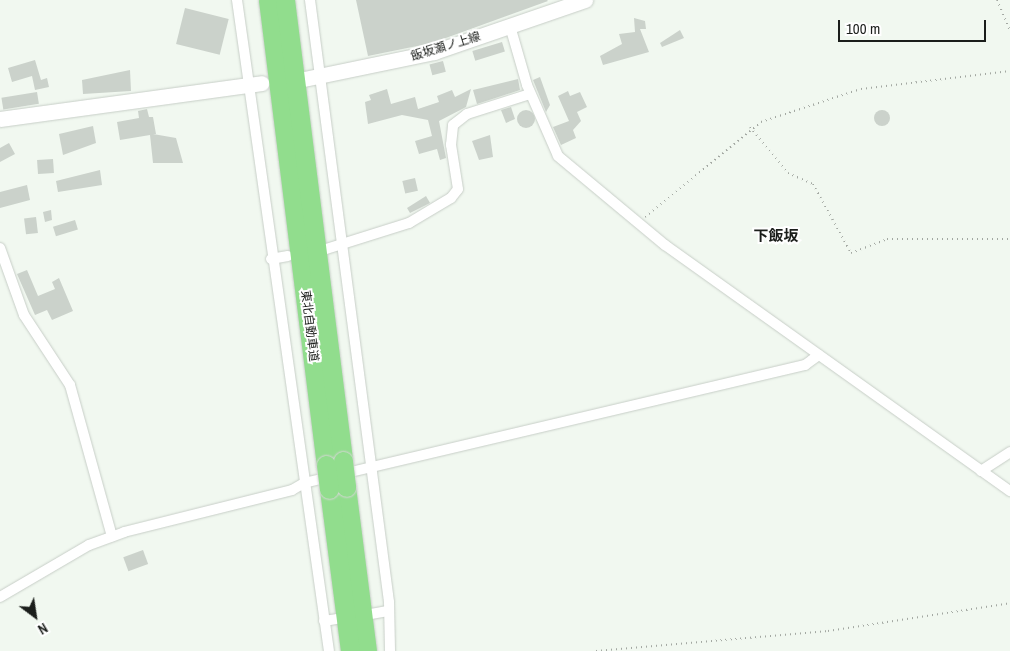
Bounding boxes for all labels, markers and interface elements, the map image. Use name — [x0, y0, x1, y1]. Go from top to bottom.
scale bar — [840, 10, 988, 42]
text: 100 m — [846, 18, 880, 39]
street label: 飯坂瀬ノ上線 — [409, 30, 483, 64]
district label: 下飯坂 — [754, 227, 798, 245]
street label: 東北自動車道 — [297, 289, 321, 363]
north arrow — [10, 591, 60, 641]
text: N — [35, 619, 51, 639]

